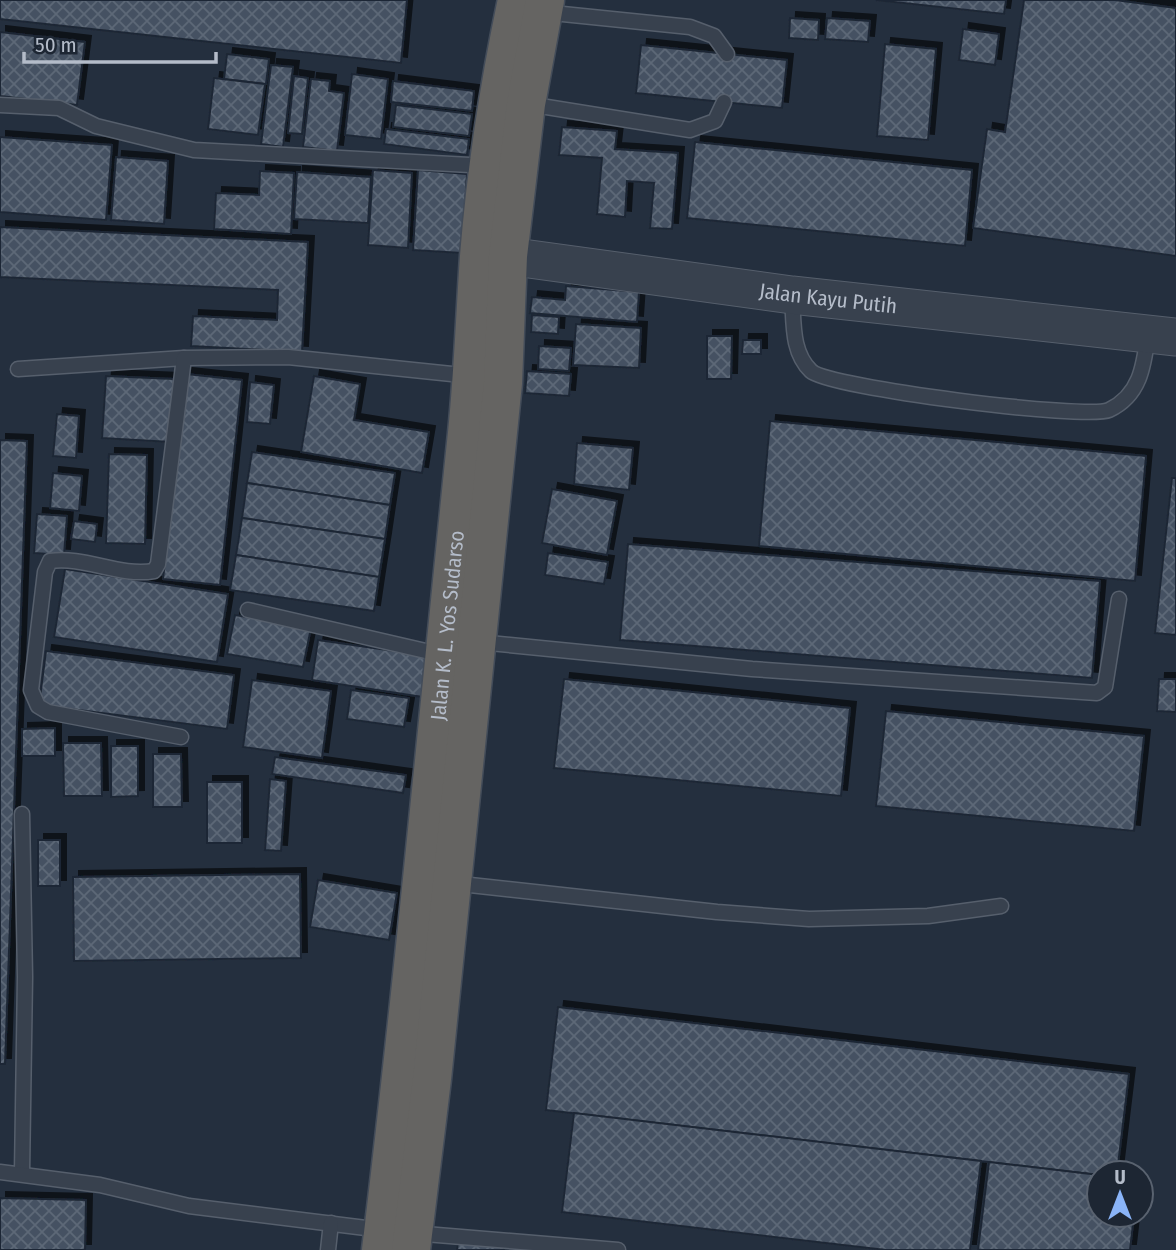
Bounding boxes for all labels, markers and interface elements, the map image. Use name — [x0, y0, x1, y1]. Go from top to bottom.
scale bar — [24, 21, 217, 65]
text: 50 m — [35, 32, 77, 58]
street label: Jalan Kayu Putih — [758, 278, 898, 319]
street label: Jalan K. L. Yos Sudarso — [425, 529, 470, 722]
north arrow — [1085, 1159, 1155, 1229]
text: U — [1114, 1166, 1126, 1189]

